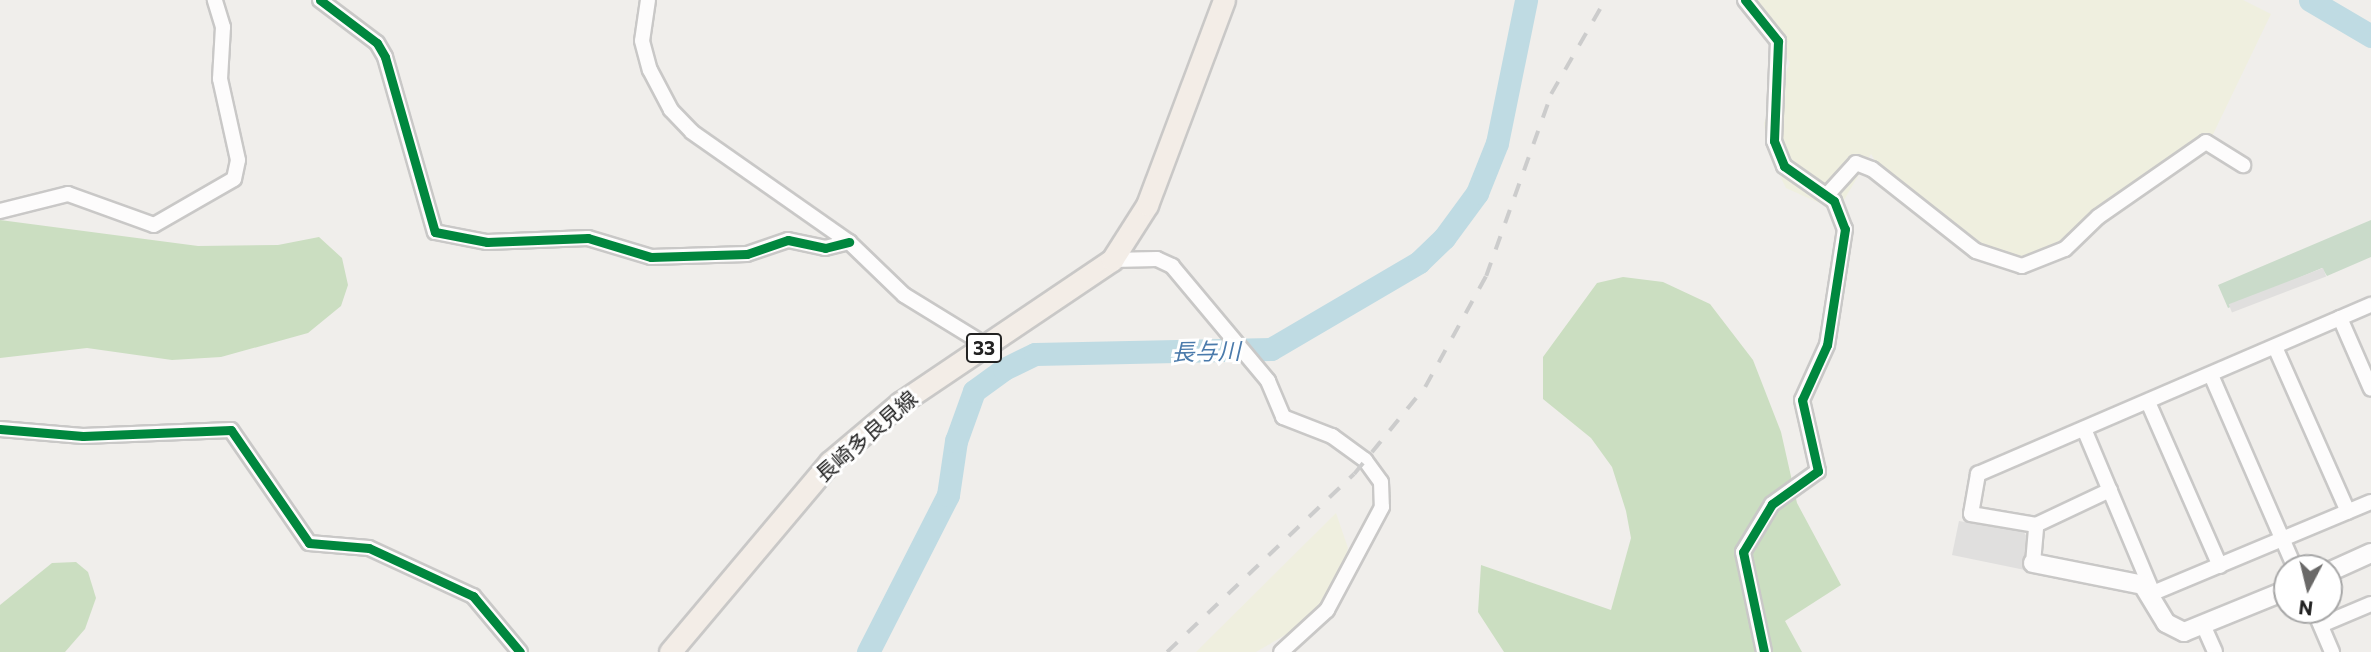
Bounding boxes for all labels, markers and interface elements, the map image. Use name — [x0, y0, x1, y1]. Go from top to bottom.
road number: 33 — [965, 332, 1003, 364]
water label: 長与川 — [1171, 337, 1241, 365]
street label: 長崎多良見線 — [810, 385, 922, 487]
north arrow — [2273, 554, 2343, 624]
text: N — [2297, 596, 2314, 621]

